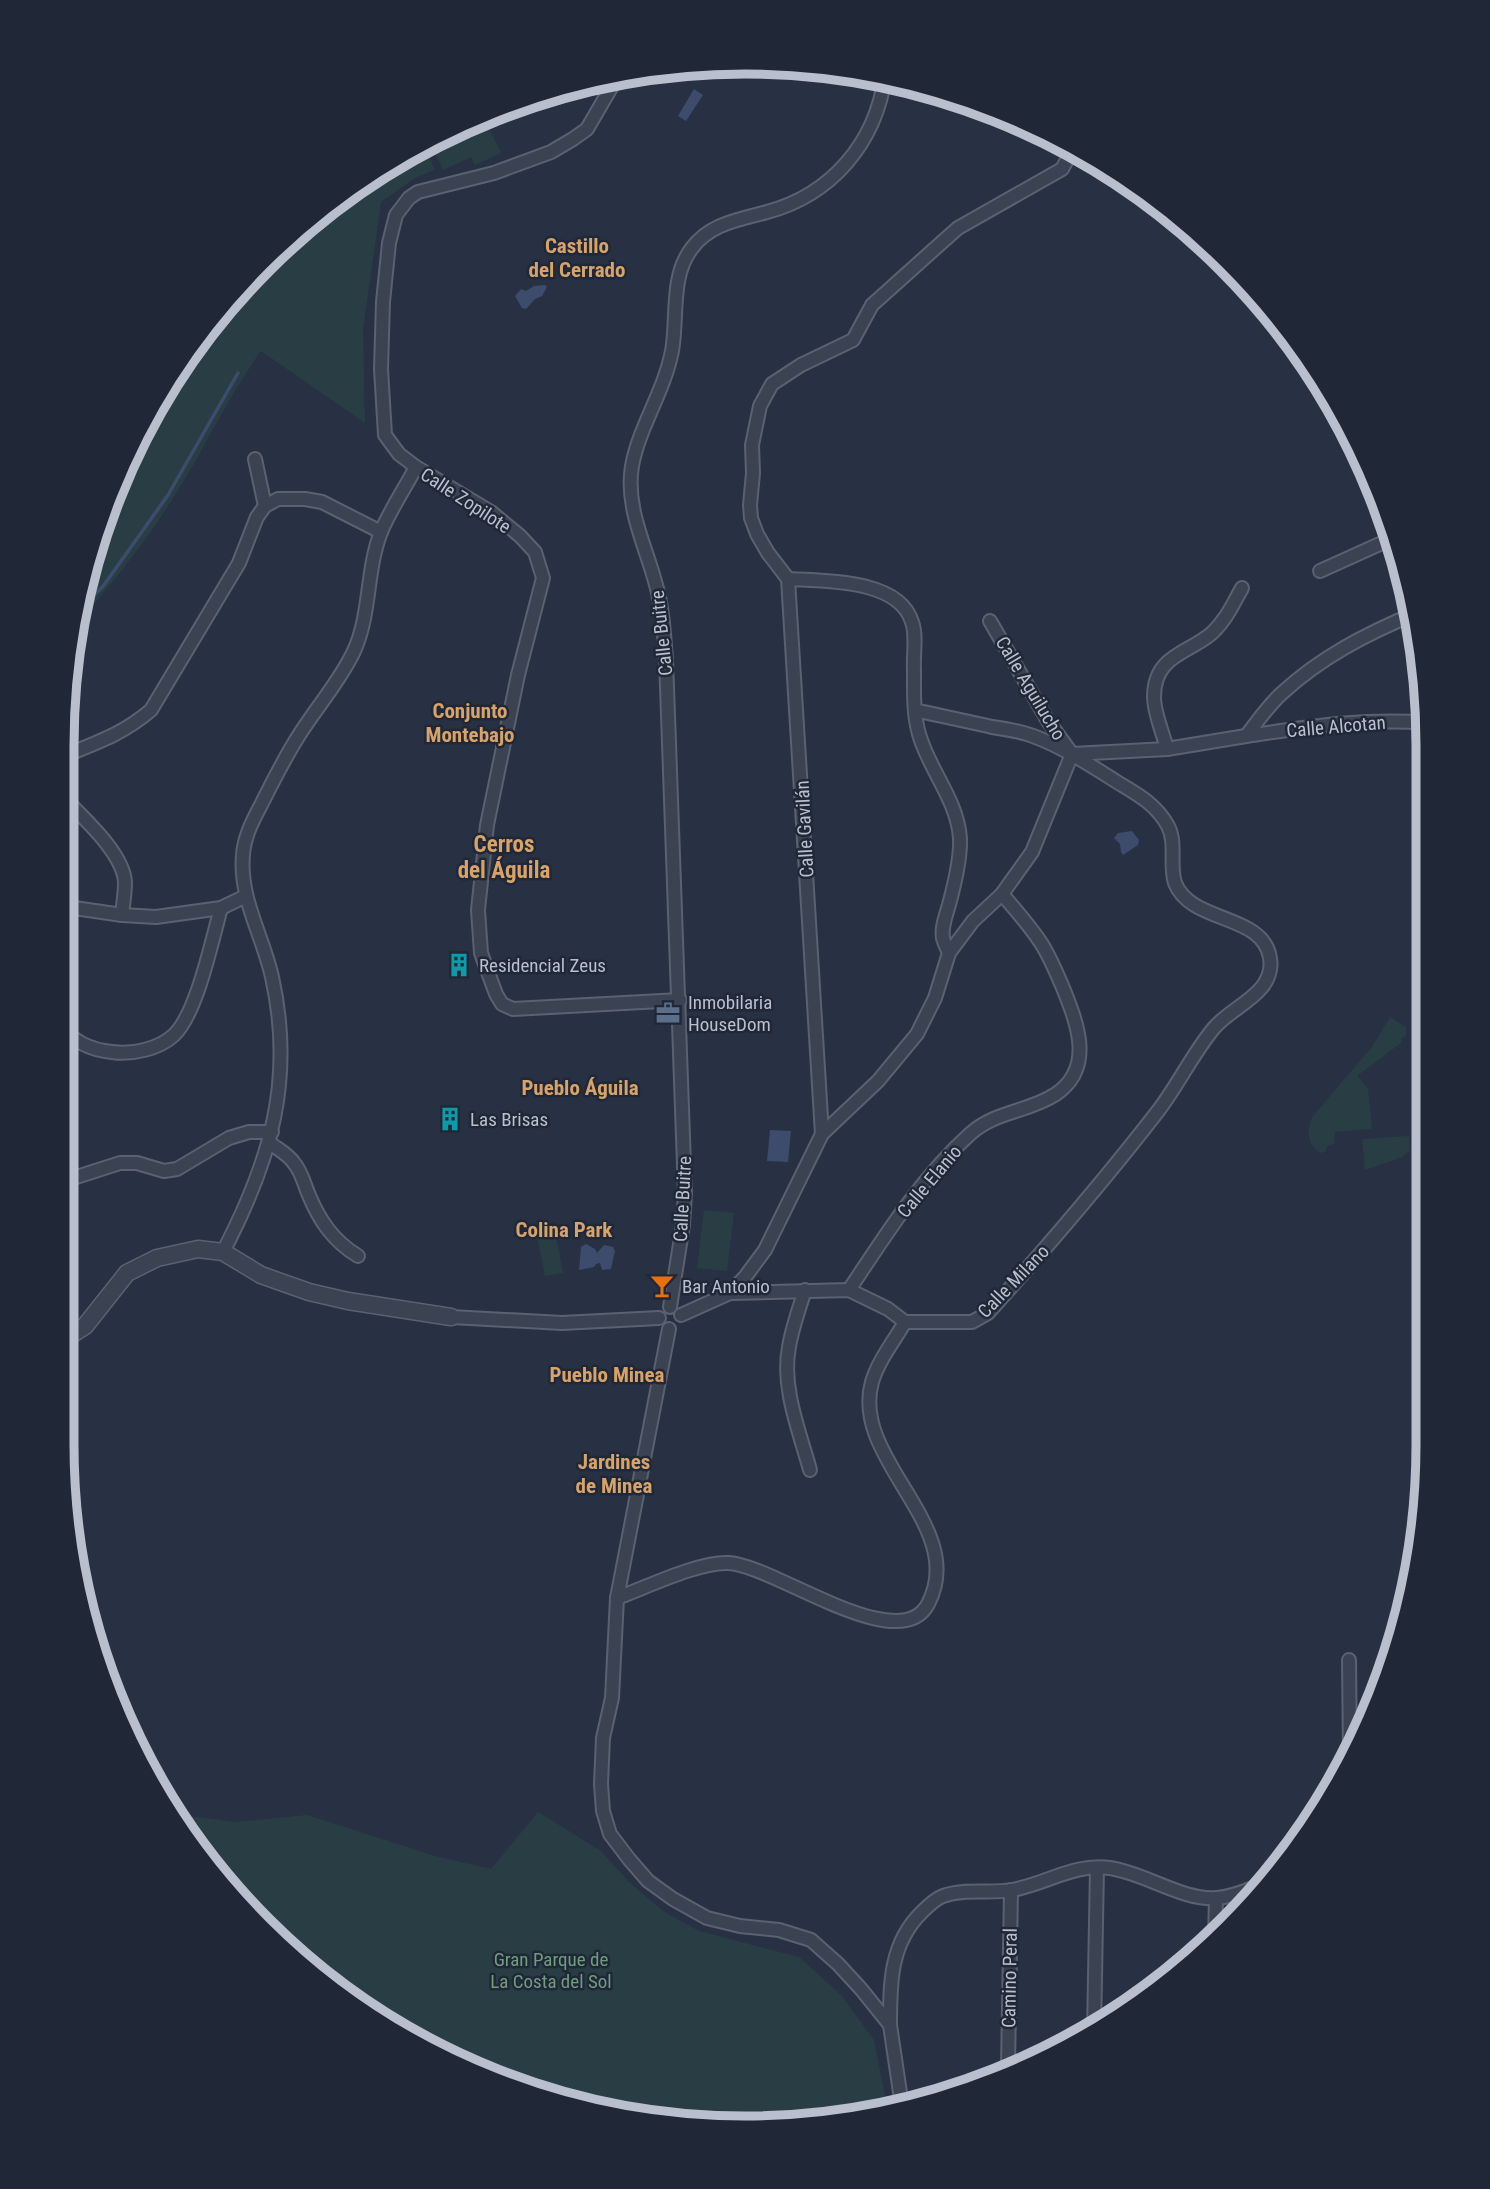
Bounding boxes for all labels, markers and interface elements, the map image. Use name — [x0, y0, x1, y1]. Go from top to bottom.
district label: Castillo del Cerrado — [529, 234, 625, 282]
street label: Calle Zopilote — [416, 463, 515, 538]
street label: Calle Buitre — [646, 589, 677, 677]
street label: Calle Aguilucho — [991, 632, 1070, 744]
district label: Conjunto Montebajo — [425, 699, 515, 747]
street label: Calle Alcotan — [1286, 711, 1387, 742]
street label: Calle Gavilán — [790, 780, 819, 878]
district label: Cerros del Águila — [458, 831, 550, 884]
building icon: Residencial Zeus — [445, 951, 473, 979]
place label: Residencial Zeus — [479, 954, 606, 977]
place label: Inmobilaria HouseDom — [688, 991, 772, 1036]
office icon: Inmobilaria HouseDom — [654, 999, 682, 1027]
district label: Pueblo Águila — [521, 1076, 639, 1100]
building icon: Las Brisas — [436, 1105, 464, 1133]
place label: Las Brisas — [470, 1108, 548, 1131]
street label: Calle Elanio — [892, 1140, 966, 1222]
street label: Calle Buitre — [669, 1155, 696, 1243]
district label: Colina Park — [516, 1218, 613, 1242]
street label: Calle Milano — [973, 1240, 1054, 1323]
bar icon: Bar Antonio — [648, 1272, 676, 1300]
place label: Bar Antonio — [682, 1275, 770, 1298]
district label: Pueblo Minea — [550, 1363, 664, 1387]
district label: Jardines de Minea — [576, 1450, 652, 1498]
street label: Camino Peral — [997, 1928, 1022, 2028]
park label: Gran Parque de La Costa del Sol — [490, 1948, 612, 1993]

